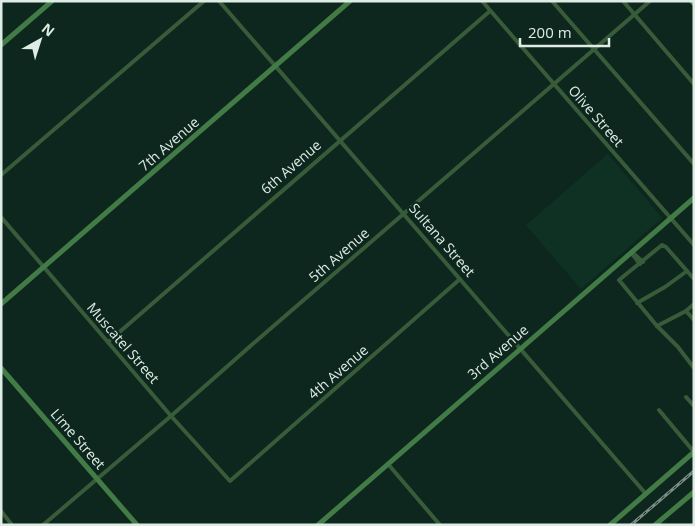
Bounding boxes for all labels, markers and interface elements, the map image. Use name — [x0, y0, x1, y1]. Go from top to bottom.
north arrow — [15, 15, 65, 65]
scale bar — [520, 15, 609, 47]
text: N — [38, 19, 59, 40]
text: 200 m — [528, 22, 572, 42]
street label: Olive Street — [564, 81, 628, 150]
street label: 7th Avenue — [135, 112, 203, 175]
street label: 6th Avenue — [257, 135, 325, 198]
street label: Sultana Street — [405, 199, 480, 281]
street label: 5th Avenue — [305, 223, 373, 286]
street label: Muscatel Street — [83, 298, 164, 387]
street label: 3rd Avenue — [463, 320, 532, 383]
street label: 4th Avenue — [304, 340, 372, 403]
street label: Lime Street — [47, 404, 110, 473]

